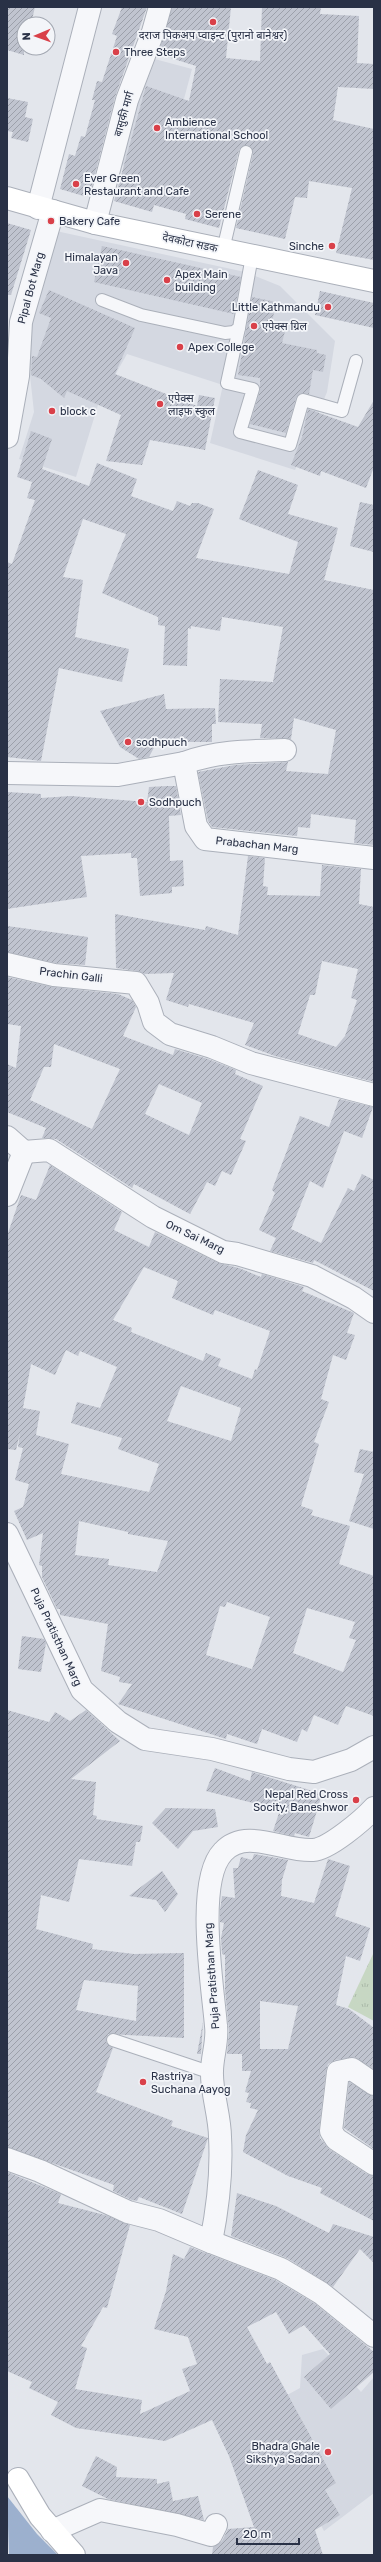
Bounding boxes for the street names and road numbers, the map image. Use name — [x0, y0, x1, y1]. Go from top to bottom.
street label: बासुकी मार्ग — [111, 89, 137, 138]
street label: देवकोटा सडक — [161, 231, 219, 255]
street label: Pipal Bot Marg — [15, 251, 47, 325]
street label: Prabachan Marg — [215, 834, 299, 856]
street label: Prachin Galli — [39, 965, 103, 985]
street label: Om Sai Marg — [163, 1218, 227, 1256]
street label: Puja Pratisthan Marg — [28, 1586, 84, 1688]
street label: Puja Pratisthan Marg — [202, 1922, 222, 2030]

